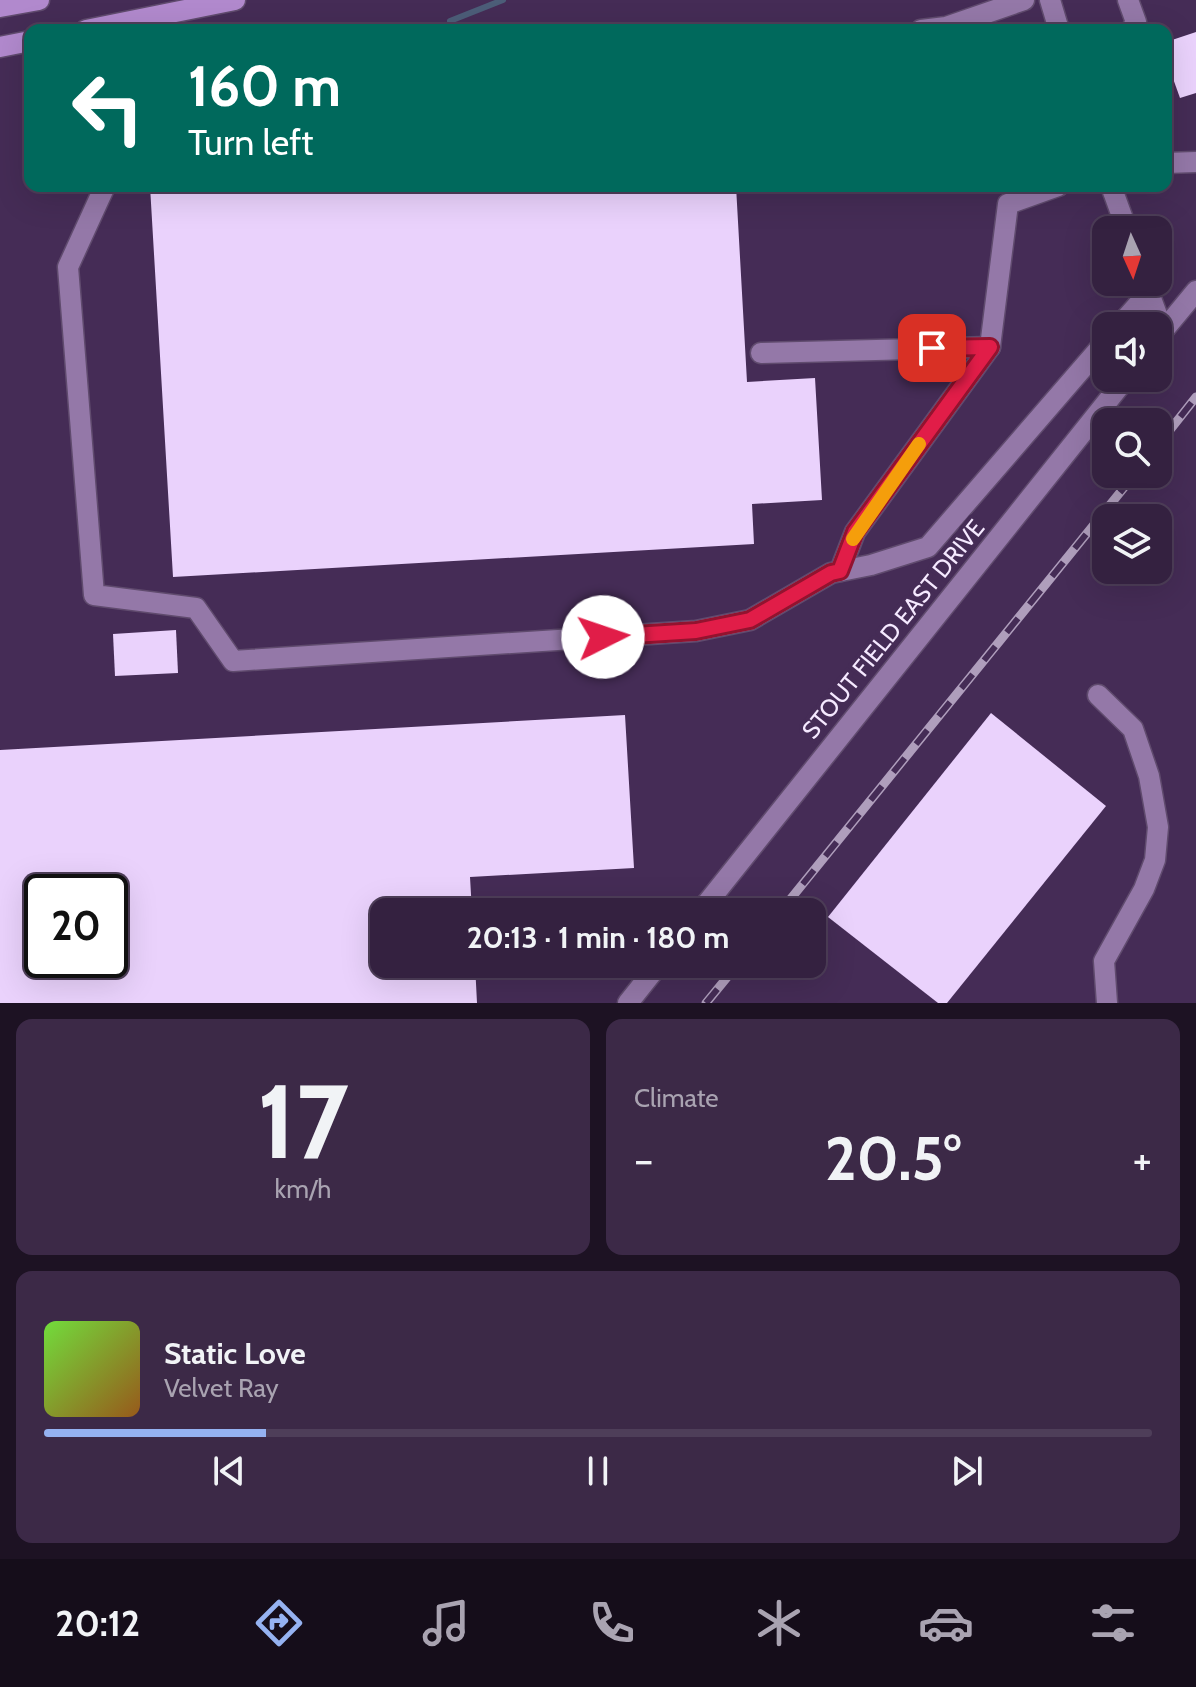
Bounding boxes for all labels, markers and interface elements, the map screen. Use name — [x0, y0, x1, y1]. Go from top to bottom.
text: 160 m — [188, 52, 341, 120]
icon: left — [56, 56, 160, 160]
text: Turn left — [188, 120, 313, 164]
north arrow — [1092, 216, 1172, 296]
map controls — [1092, 216, 1172, 584]
button: sound — [1092, 312, 1172, 392]
pin — [898, 314, 966, 382]
icon: arrive — [910, 326, 954, 370]
button: search — [1092, 408, 1172, 488]
button: layers — [1092, 504, 1172, 584]
street label: STOUT FIELD EAST DRIVE — [796, 514, 990, 744]
position arrow — [561, 595, 645, 679]
speed limit sign: 20 — [24, 874, 128, 978]
text: 20:13 · 1 min · 180 m — [467, 919, 729, 956]
text: 17 — [257, 1058, 349, 1184]
text: Climate — [634, 1082, 719, 1114]
text: 20.5° — [825, 1122, 961, 1195]
text: − — [634, 1133, 653, 1186]
text: + — [1133, 1133, 1152, 1186]
text: km/h — [275, 1173, 331, 1205]
text: Static Love — [164, 1335, 306, 1372]
text: Velvet Ray — [164, 1372, 279, 1404]
icon: previous — [207, 1449, 251, 1493]
icon: pause — [576, 1449, 620, 1493]
icon: next — [945, 1449, 989, 1493]
icon: directions — [251, 1595, 307, 1651]
icon: music — [418, 1595, 474, 1651]
icon: phone — [584, 1595, 640, 1651]
icon: climate — [751, 1595, 807, 1651]
icon: car — [918, 1595, 974, 1651]
icon: filters — [1085, 1595, 1141, 1651]
text: 20:12 — [55, 1601, 140, 1645]

